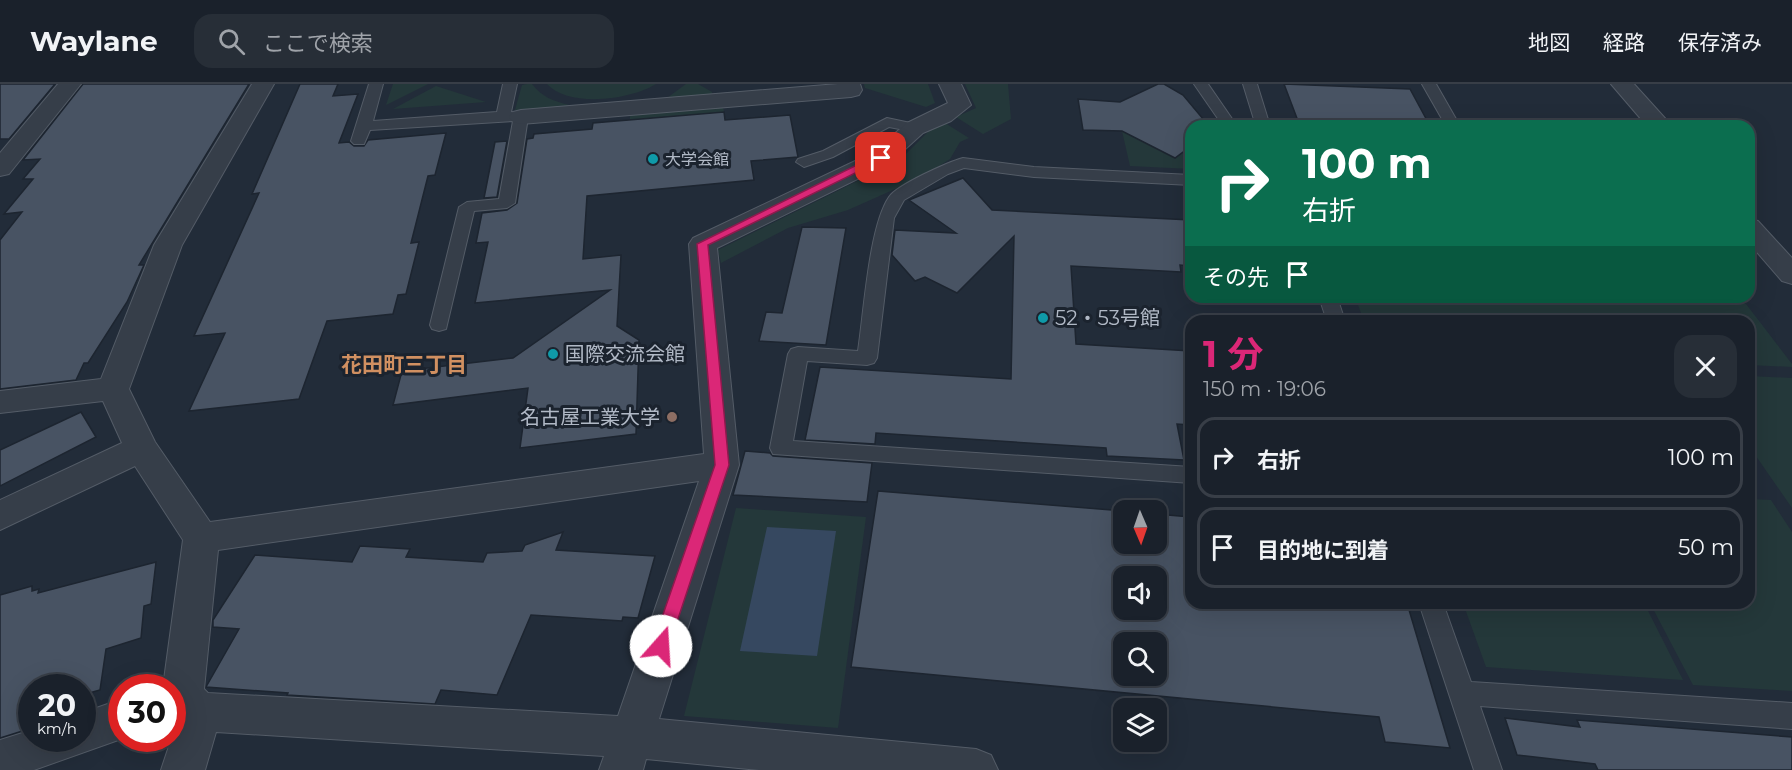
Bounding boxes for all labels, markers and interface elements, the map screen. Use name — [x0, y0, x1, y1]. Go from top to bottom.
search box — [194, 14, 614, 68]
text: Waylane — [30, 24, 158, 58]
icon: search — [215, 25, 248, 58]
text: ここで検索 — [263, 30, 373, 57]
text: 地図 — [1528, 30, 1570, 55]
text: 経路 — [1603, 30, 1645, 55]
text: 保存済み — [1678, 30, 1762, 55]
pin — [855, 132, 906, 183]
text: 100 m — [1302, 137, 1431, 189]
icon: arrive — [864, 141, 897, 174]
icon: right — [1203, 144, 1281, 222]
place label: 大学会館 — [665, 150, 729, 169]
marker: 大学会館 — [646, 152, 660, 166]
text: 右折 — [1302, 194, 1356, 227]
icon: arrive — [1281, 258, 1314, 291]
text: その先 — [1203, 264, 1269, 291]
place label: 52・53号館 — [1055, 306, 1160, 330]
marker: 52・53号館 — [1036, 311, 1050, 325]
text: 1 分 — [1203, 332, 1263, 376]
button: close — [1674, 335, 1737, 398]
place label: 国際交流会館 — [565, 342, 685, 366]
marker: 国際交流会館 — [546, 347, 560, 361]
district label: 花田町三丁目 — [341, 352, 467, 377]
text: 150 m · 19:06 — [1203, 377, 1326, 401]
place label: 名古屋工業大学 — [520, 405, 660, 429]
marker: 名古屋工業大学 — [665, 410, 679, 424]
icon: right — [1206, 441, 1239, 474]
text: 100 m — [1668, 444, 1734, 471]
text: 右折 — [1257, 447, 1301, 474]
north arrow — [1113, 500, 1167, 554]
map controls — [1113, 500, 1167, 752]
icon: arrive — [1206, 531, 1239, 564]
text: 50 m — [1678, 534, 1734, 561]
text: 目的地に到着 — [1257, 537, 1389, 564]
button: sound — [1113, 566, 1167, 620]
position arrow — [629, 614, 693, 678]
button: search — [1113, 632, 1167, 686]
speed limit sign: 30 — [108, 674, 186, 752]
text: 20 — [38, 687, 76, 724]
button: layers — [1113, 698, 1167, 752]
text: km/h — [37, 719, 77, 738]

